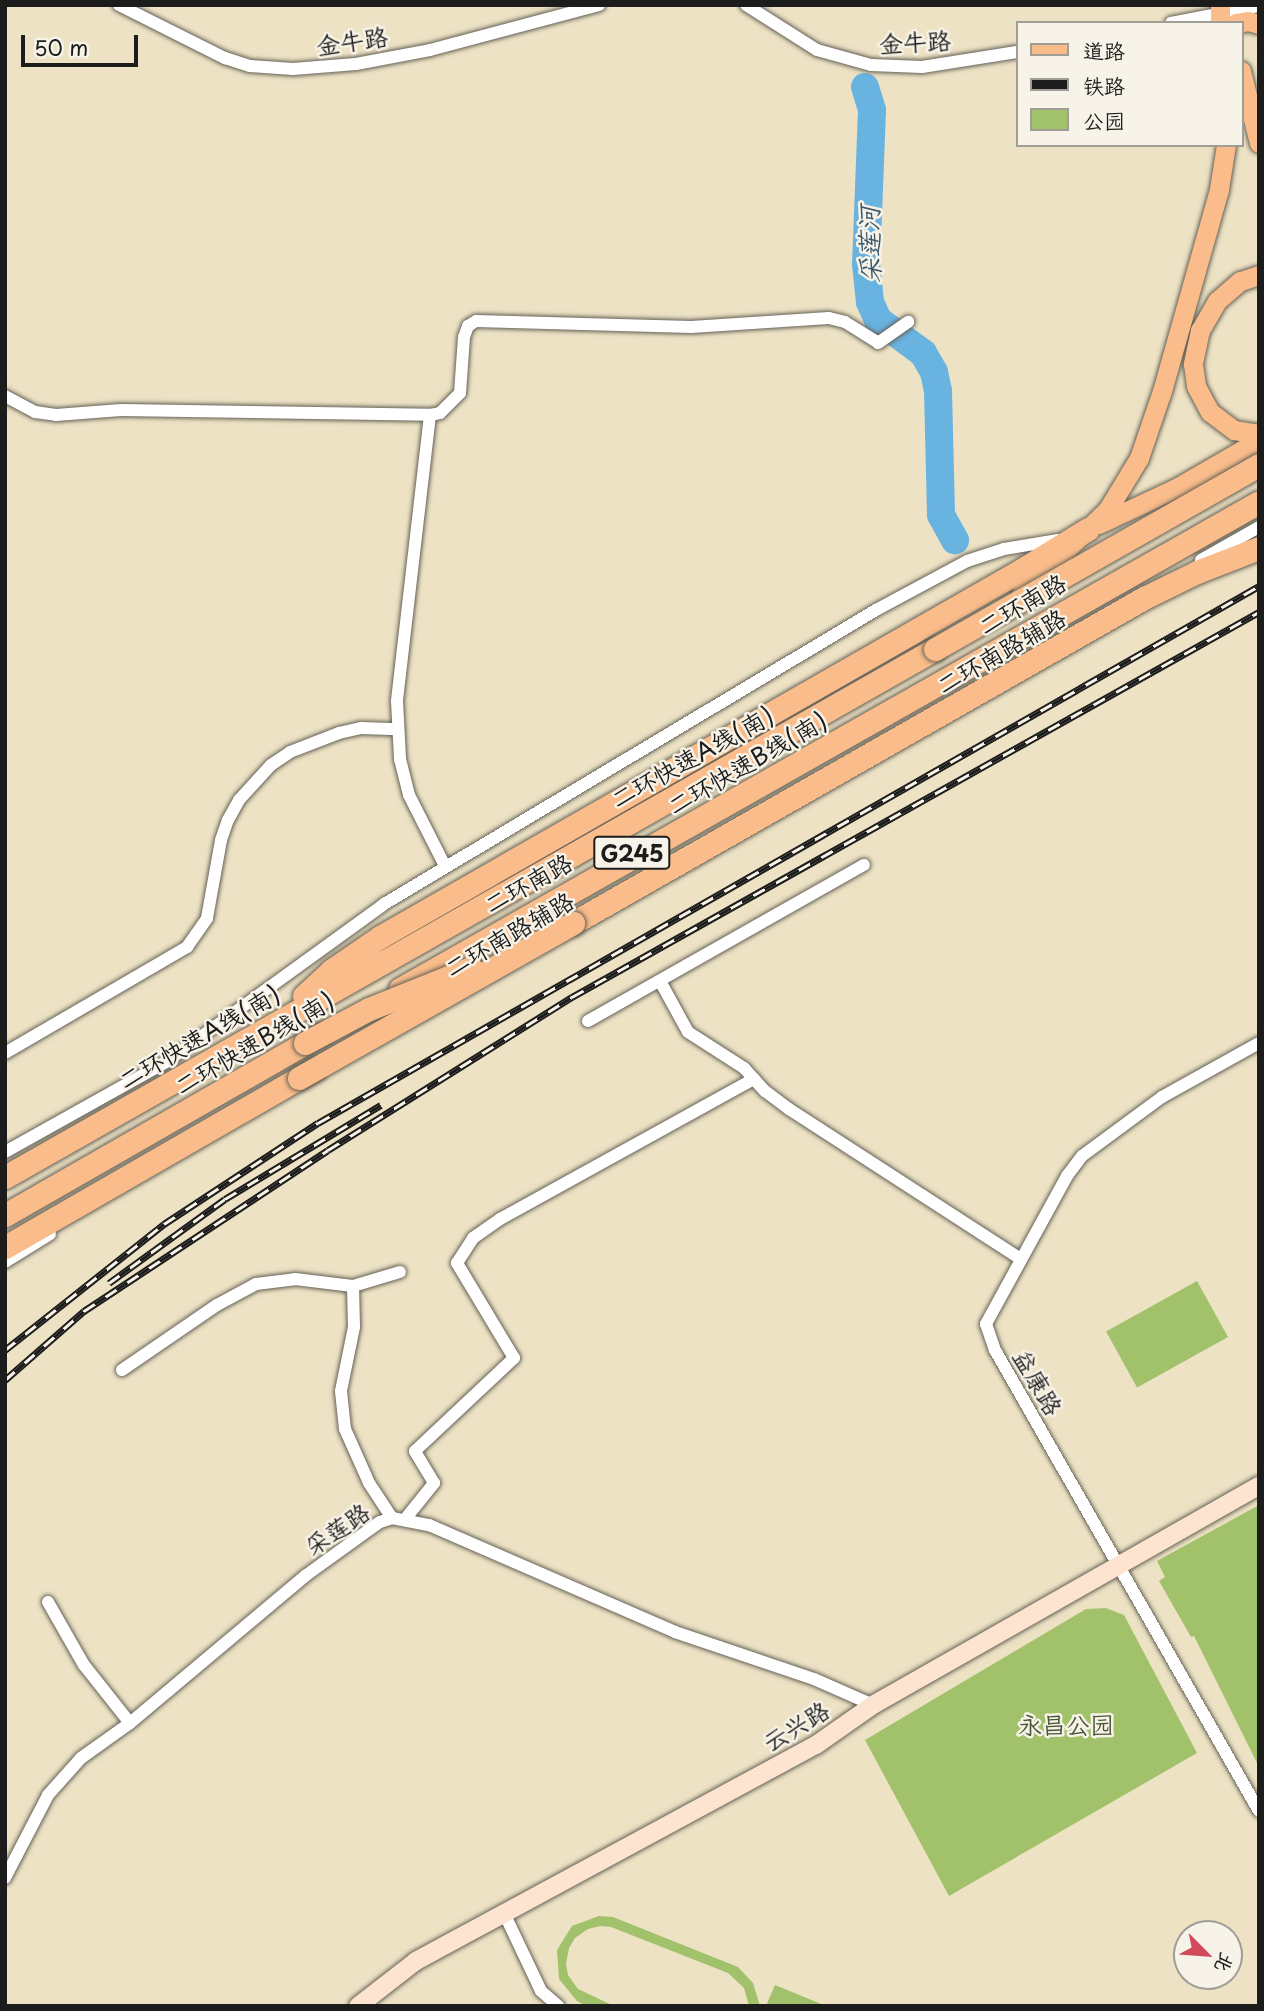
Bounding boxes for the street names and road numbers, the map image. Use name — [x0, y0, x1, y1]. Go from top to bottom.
street label: 金牛路 — [314, 22, 390, 60]
street label: 金牛路 — [878, 26, 952, 58]
street label: 二环南路 — [973, 568, 1071, 640]
street label: 二环南路辅路 — [931, 603, 1071, 699]
street label: 二环快速A线(南) — [606, 700, 778, 814]
street label: 二环快速B线(南) — [662, 706, 832, 820]
road number: G245 — [592, 834, 672, 873]
street label: 二环南路 — [479, 847, 577, 919]
street label: 二环南路辅路 — [439, 886, 579, 982]
street label: 二环快速A线(南) — [113, 979, 285, 1095]
street label: 二环快速B线(南) — [169, 986, 339, 1100]
street label: 益康路 — [1008, 1344, 1068, 1420]
street label: 采莲路 — [299, 1497, 375, 1561]
street label: 云兴路 — [758, 1695, 834, 1757]

